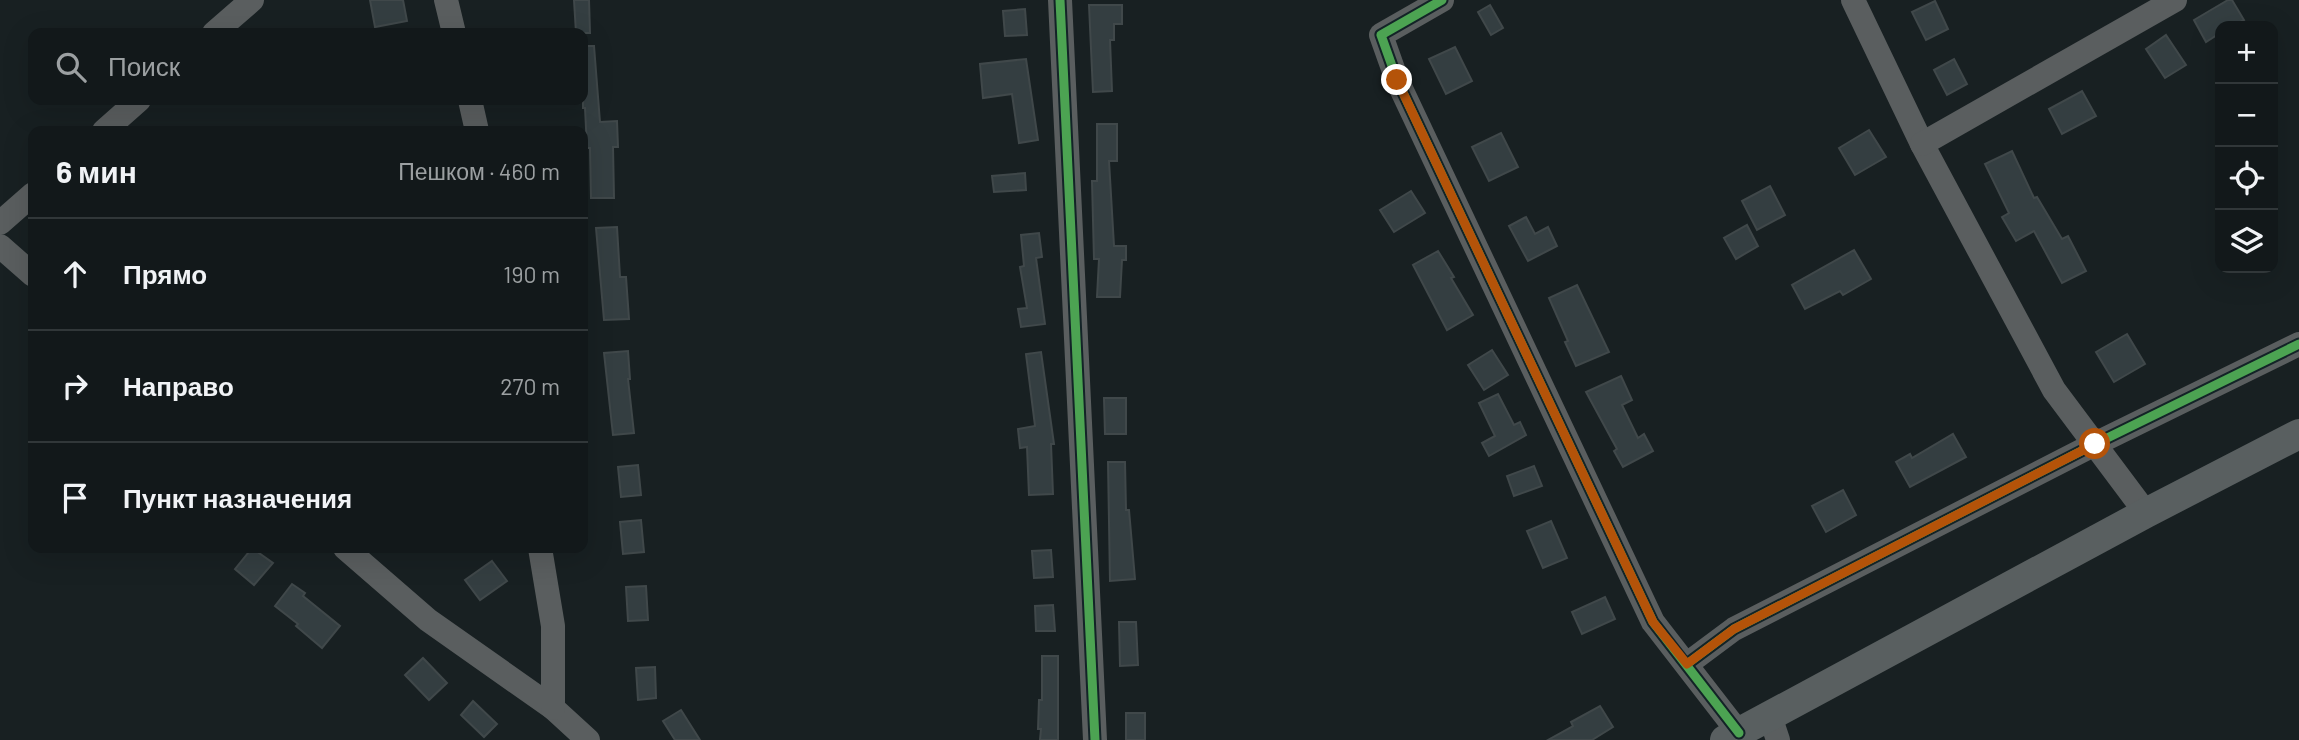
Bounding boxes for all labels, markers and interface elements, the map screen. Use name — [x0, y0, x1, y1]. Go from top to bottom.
map controls — [2215, 21, 2278, 273]
button: + — [2215, 21, 2278, 84]
search box — [28, 28, 588, 105]
icon: search — [52, 48, 90, 86]
text: Поиск — [108, 50, 180, 81]
route end — [1381, 64, 1412, 95]
button: − — [2215, 84, 2278, 147]
button: locate — [2215, 147, 2278, 210]
text: 6 мин — [56, 153, 137, 189]
text: Пешком · 460 m — [398, 157, 560, 185]
button: layers — [2215, 210, 2278, 273]
icon: ahead — [56, 255, 94, 293]
text: Прямо — [123, 258, 207, 289]
text: 190 m — [503, 260, 560, 288]
icon: right — [56, 367, 94, 405]
text: Направо — [123, 370, 234, 401]
text: 270 m — [500, 372, 560, 400]
route start — [2079, 428, 2110, 459]
icon: arrive — [56, 479, 94, 517]
text: Пункт назначения — [123, 482, 352, 513]

